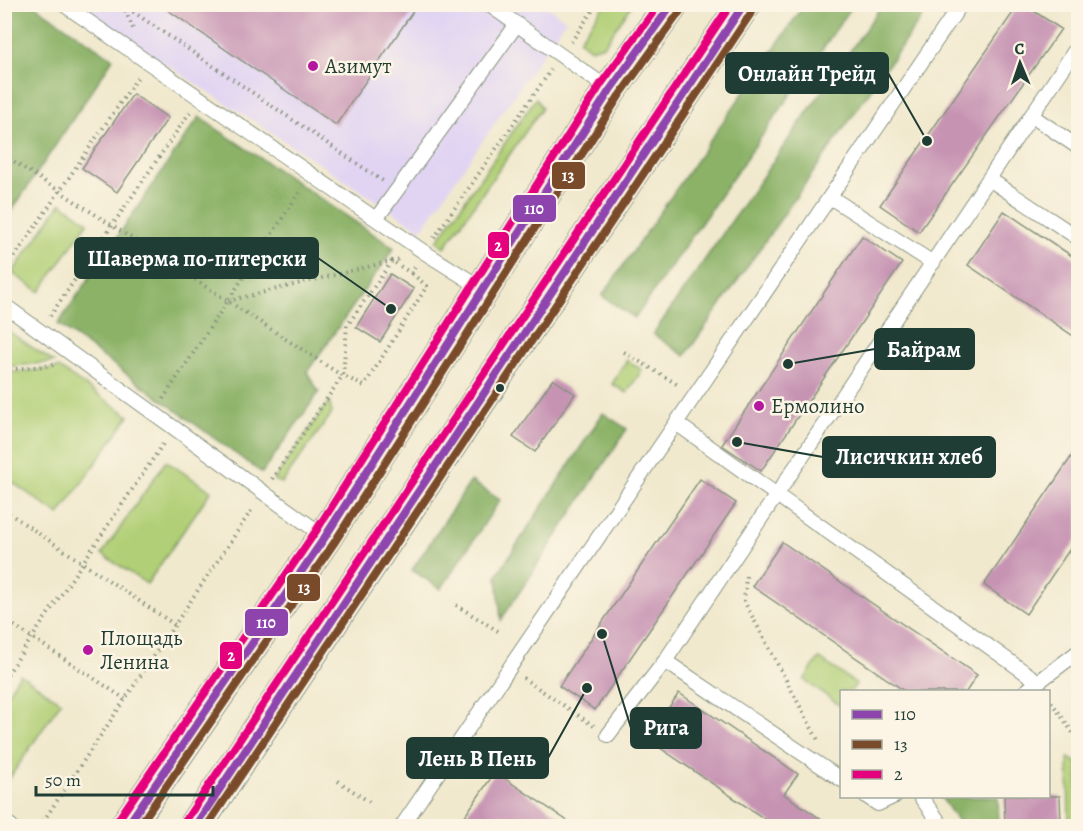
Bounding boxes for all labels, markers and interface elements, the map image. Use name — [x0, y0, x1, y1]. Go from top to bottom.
north arrow — [990, 33, 1050, 93]
text: С — [1014, 38, 1025, 60]
place label: Азимут — [324, 52, 392, 80]
callout: Онлайн Трейд — [726, 53, 888, 93]
marker: Азимут — [306, 59, 320, 73]
text: Онлайн Трейд — [738, 59, 876, 89]
line badge: 13 — [551, 161, 586, 190]
text: 13 — [562, 165, 574, 187]
line badge: 110 — [512, 194, 557, 223]
text: 110 — [524, 198, 544, 220]
line badge: 2 — [487, 231, 510, 259]
text: 2 — [494, 235, 502, 257]
callout: Шаверма по-питерски — [75, 238, 318, 278]
text: Шаверма по-питерски — [87, 244, 307, 274]
callout: Байрам — [875, 329, 974, 369]
text: Байрам — [887, 335, 961, 365]
unlabelled marker — [494, 382, 506, 394]
place label: Ермолино — [771, 392, 865, 420]
marker: Ермолино — [752, 399, 766, 413]
callout: Лисичкин хлеб — [823, 437, 995, 477]
text: Лисичкин хлеб — [835, 442, 983, 472]
line badge: 13 — [286, 573, 321, 602]
text: 13 — [298, 577, 310, 599]
line badge: 110 — [244, 608, 289, 637]
text: 110 — [256, 612, 276, 634]
place label: Площадь Ленина — [100, 624, 182, 676]
line badge: 2 — [219, 641, 243, 670]
marker: Площадь Ленина — [81, 643, 95, 657]
text: 2 — [227, 645, 235, 667]
legend — [840, 690, 1050, 798]
text: 110 — [894, 702, 916, 726]
callout: Рига — [631, 708, 701, 748]
text: Рига — [643, 713, 689, 743]
text: 13 — [894, 732, 908, 756]
callout: Лень В Пень — [407, 738, 548, 778]
text: Лень В Пень — [418, 744, 536, 774]
scale bar — [36, 759, 213, 797]
text: 2 — [894, 762, 903, 786]
text: 50 m — [45, 768, 81, 792]

